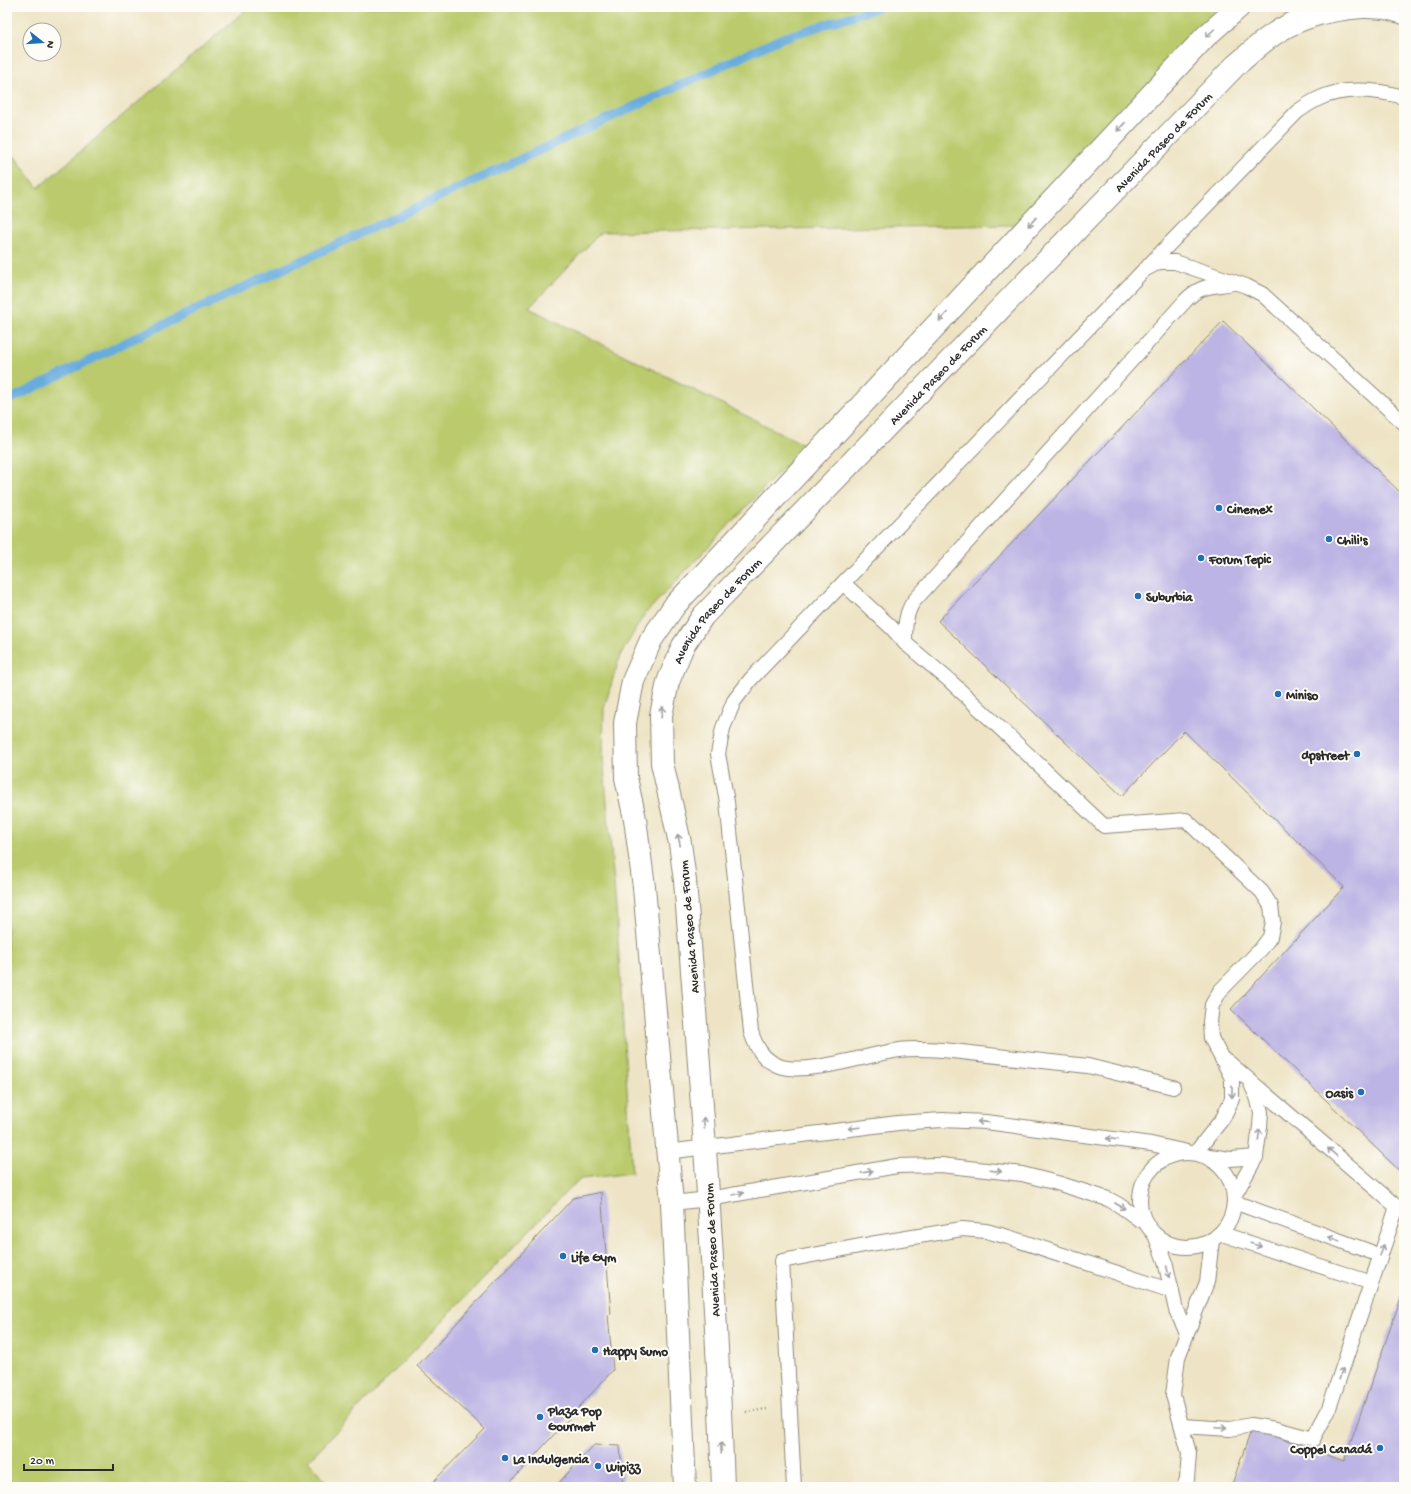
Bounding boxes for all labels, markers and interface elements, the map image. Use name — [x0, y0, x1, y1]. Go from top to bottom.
north arrow — [22, 22, 62, 62]
one-way arrow — [1205, 28, 1215, 37]
text: N — [43, 39, 56, 50]
street label: Avenida Paseo de Forum — [1112, 90, 1216, 196]
one-way arrow — [1116, 122, 1125, 132]
one-way arrow — [1027, 217, 1037, 227]
one-way arrow — [938, 312, 948, 322]
street label: Avenida Paseo de Forum — [887, 323, 991, 429]
marker: Cinemex — [1214, 503, 1224, 513]
place label: Cinemex — [1226, 503, 1273, 518]
marker: Chili's — [1324, 534, 1334, 544]
place label: Chili's — [1336, 534, 1369, 549]
marker: Forum Tepic — [1196, 553, 1206, 563]
place label: Forum Tepic — [1208, 553, 1272, 569]
street label: Avenida Paseo de Forum — [671, 555, 765, 667]
marker: Suburbia — [1133, 591, 1143, 601]
place label: Suburbia — [1146, 591, 1193, 606]
marker: Miniso — [1273, 689, 1283, 699]
place label: Miniso — [1286, 689, 1319, 704]
one-way arrow — [658, 706, 666, 719]
place label: dpstreet — [1302, 749, 1351, 765]
marker: dpstreet — [1352, 749, 1362, 759]
one-way arrow — [675, 834, 683, 847]
street label: Avenida Paseo de Forum — [677, 860, 704, 994]
one-way arrow — [1228, 1085, 1236, 1098]
place label: Oasis — [1326, 1087, 1354, 1102]
marker: Oasis — [1356, 1087, 1366, 1097]
one-way arrow — [700, 1117, 707, 1130]
one-way arrow — [977, 1119, 990, 1126]
one-way arrow — [848, 1124, 861, 1132]
one-way arrow — [1255, 1129, 1263, 1142]
one-way arrow — [1106, 1135, 1119, 1143]
one-way arrow — [1327, 1148, 1338, 1157]
one-way arrow — [860, 1167, 873, 1175]
one-way arrow — [989, 1167, 1002, 1174]
street label: Avenida Paseo de Forum — [703, 1183, 724, 1317]
one-way arrow — [732, 1189, 745, 1197]
one-way arrow — [1114, 1202, 1126, 1210]
one-way arrow — [1327, 1235, 1340, 1242]
one-way arrow — [1249, 1242, 1262, 1249]
one-way arrow — [1379, 1244, 1386, 1257]
place label: Life Gym — [571, 1250, 617, 1266]
marker: Life Gym — [558, 1251, 568, 1261]
one-way arrow — [1164, 1265, 1172, 1278]
marker: Happy Sumo — [590, 1345, 600, 1355]
place label: Happy Sumo — [603, 1345, 668, 1361]
one-way arrow — [1337, 1368, 1345, 1380]
place label: Plaza Pop Gourmet — [547, 1405, 602, 1435]
marker: Plaza Pop Gourmet — [535, 1412, 545, 1422]
one-way arrow — [1214, 1425, 1227, 1432]
one-way arrow — [718, 1442, 725, 1455]
place label: Coppel Canadá — [1289, 1443, 1373, 1459]
marker: Coppel Canadá — [1375, 1443, 1385, 1453]
scale bar — [24, 1446, 113, 1472]
marker: La Indulgencia — [500, 1453, 510, 1463]
place label: La Indulgencia — [513, 1453, 589, 1468]
text: 20 m — [30, 1455, 55, 1469]
marker: Wipizz — [593, 1461, 603, 1471]
place label: Wipizz — [605, 1461, 642, 1477]

